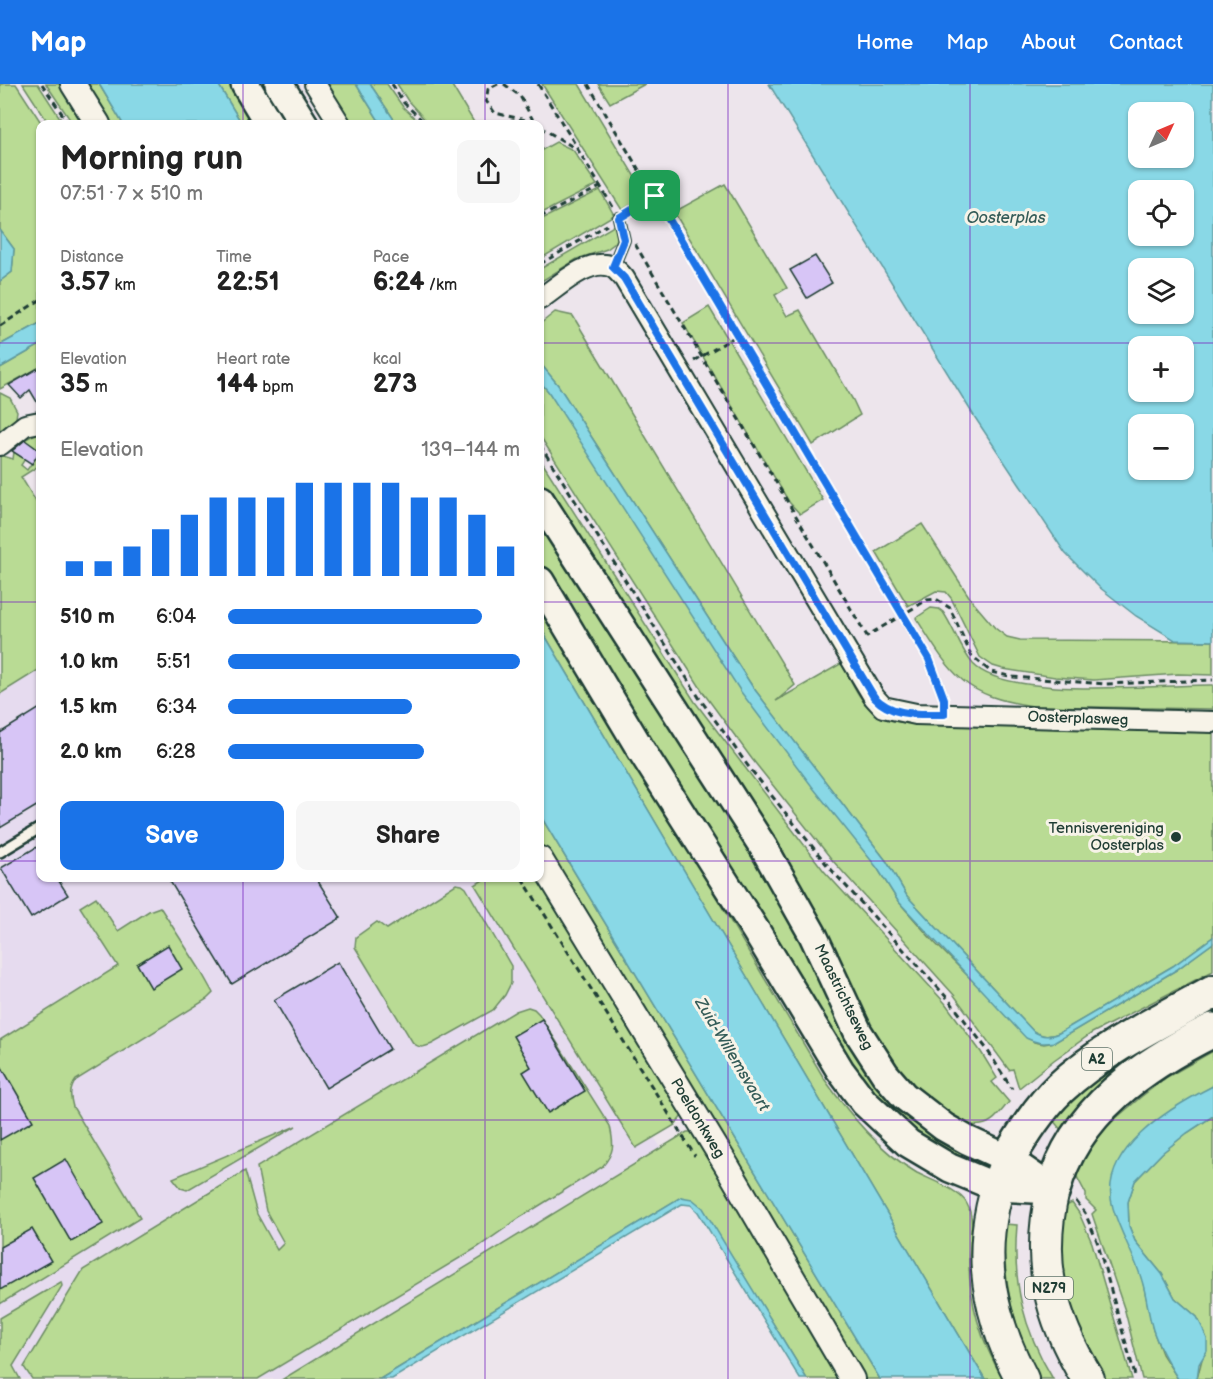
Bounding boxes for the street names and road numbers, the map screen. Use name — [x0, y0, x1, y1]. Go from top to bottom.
street label: Oosterplasweg — [1027, 707, 1129, 730]
street label: Maastrichtseweg — [810, 941, 877, 1053]
road number: A2 — [1082, 1048, 1112, 1070]
street label: Poeldonkweg — [666, 1075, 729, 1162]
road number: N279 — [1025, 1277, 1073, 1299]

